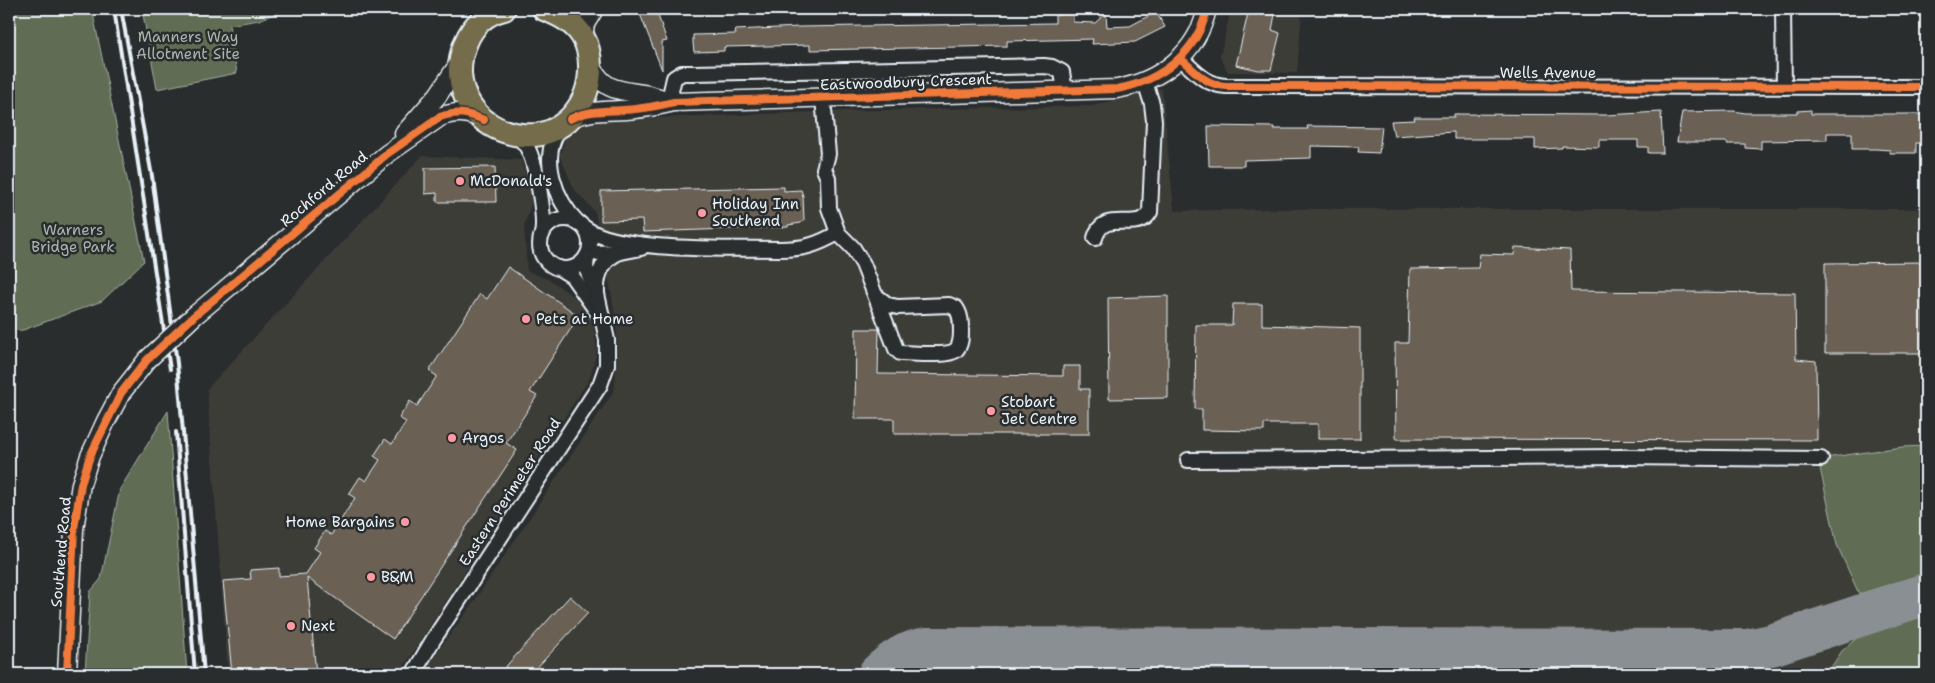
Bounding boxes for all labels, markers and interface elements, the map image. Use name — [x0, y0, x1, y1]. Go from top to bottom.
park label: Manners Way Allotment Site — [136, 27, 240, 64]
street label: Wells Avenue — [1500, 63, 1596, 83]
street label: Eastwoodbury Crescent — [820, 69, 992, 95]
street label: Rochford Road — [276, 146, 372, 231]
place label: McDonald's — [470, 171, 552, 191]
marker: McDonald's — [454, 175, 466, 187]
place label: Holiday Inn Southend — [712, 194, 799, 231]
marker: Holiday Inn Southend — [696, 207, 708, 219]
park label: Warners Bridge Park — [31, 220, 115, 257]
place label: Pets at Home — [536, 309, 634, 329]
marker: Pets at Home — [520, 313, 532, 325]
place label: Stobart Jet Centre — [1001, 392, 1077, 429]
marker: Stobart Jet Centre — [985, 405, 997, 417]
street label: Eastern Perimeter Road — [455, 414, 566, 570]
place label: Argos — [462, 428, 505, 448]
marker: Argos — [446, 432, 458, 444]
street label: Southend Road — [46, 495, 76, 608]
place label: Home Bargains — [285, 512, 395, 532]
marker: Home Bargains — [399, 516, 411, 528]
place label: B&M — [381, 567, 414, 587]
marker: B&M — [365, 571, 377, 583]
place label: Next — [301, 616, 335, 636]
marker: Next — [285, 620, 297, 632]

